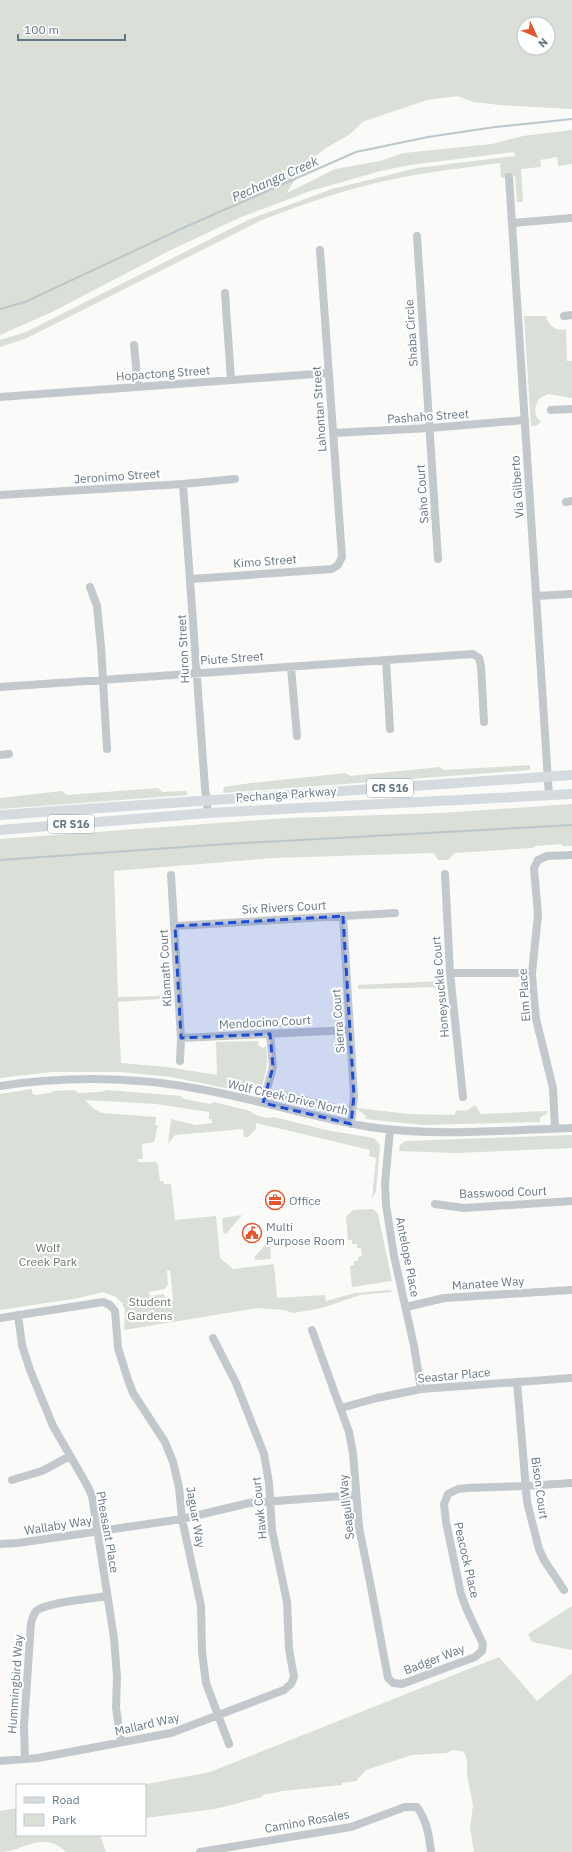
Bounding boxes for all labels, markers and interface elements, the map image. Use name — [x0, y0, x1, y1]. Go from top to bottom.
scale bar — [18, 16, 125, 42]
north arrow — [516, 16, 556, 56]
text: 100 m — [24, 22, 59, 37]
text: N — [535, 35, 551, 51]
water label: Pechanga Creek — [229, 152, 321, 206]
street label: Shaba Circle — [401, 299, 421, 367]
street label: Hopactong Street — [115, 362, 211, 384]
street label: Lahontan Street — [309, 366, 329, 452]
street label: Pashaho Street — [387, 406, 469, 426]
street label: Via Gilberto — [507, 455, 527, 519]
street label: Saho Court — [412, 464, 432, 524]
street label: Jeronimo Street — [73, 465, 161, 487]
street label: Kimo Street — [233, 551, 297, 571]
street label: Huron Street — [174, 614, 192, 684]
street label: Piute Street — [200, 648, 264, 668]
road number: CR S16 — [367, 779, 413, 797]
street label: Pechanga Parkway — [235, 783, 337, 805]
road number: CR S16 — [48, 815, 94, 833]
street label: Six Rivers Court — [241, 897, 327, 917]
street label: Klamath Court — [155, 929, 175, 1007]
street label: Honeysuckle Court — [428, 936, 452, 1038]
street label: Elm Place — [515, 968, 533, 1022]
street label: Sierra Court — [328, 988, 348, 1054]
street label: Mendocino Court — [219, 1012, 311, 1032]
street label: Wolf Creek Drive North — [227, 1076, 349, 1118]
street label: Basswood Court — [459, 1183, 547, 1201]
office icon: Office — [264, 1189, 286, 1211]
place label: Office — [289, 1193, 321, 1208]
street label: Antelope Place — [393, 1216, 423, 1299]
place label: Multi Purpose Room — [266, 1219, 345, 1248]
public building icon: Multi Purpose Room — [241, 1222, 263, 1244]
park label: Wolf Creek Park — [19, 1240, 78, 1269]
street label: Manatee Way — [451, 1273, 525, 1293]
park label: Student Gardens — [127, 1294, 173, 1323]
street label: Seastar Place — [417, 1364, 491, 1386]
street label: Bison Court — [528, 1456, 552, 1520]
street label: Seagull Way — [335, 1474, 357, 1540]
street label: Hawk Court — [248, 1476, 270, 1540]
street label: Jaguar Way — [183, 1485, 209, 1549]
street label: Pheasant Place — [93, 1490, 123, 1574]
street label: Wallaby Way — [23, 1512, 93, 1538]
street label: Peacock Place — [451, 1521, 483, 1600]
street label: Hummingbird Way — [4, 1634, 26, 1734]
street label: Badger Way — [401, 1640, 467, 1678]
street label: Mallard Way — [113, 1709, 181, 1739]
legend — [16, 1784, 146, 1836]
text: Road — [52, 1792, 80, 1807]
street label: Camino Rosales — [263, 1806, 351, 1836]
text: Park — [52, 1812, 77, 1827]

